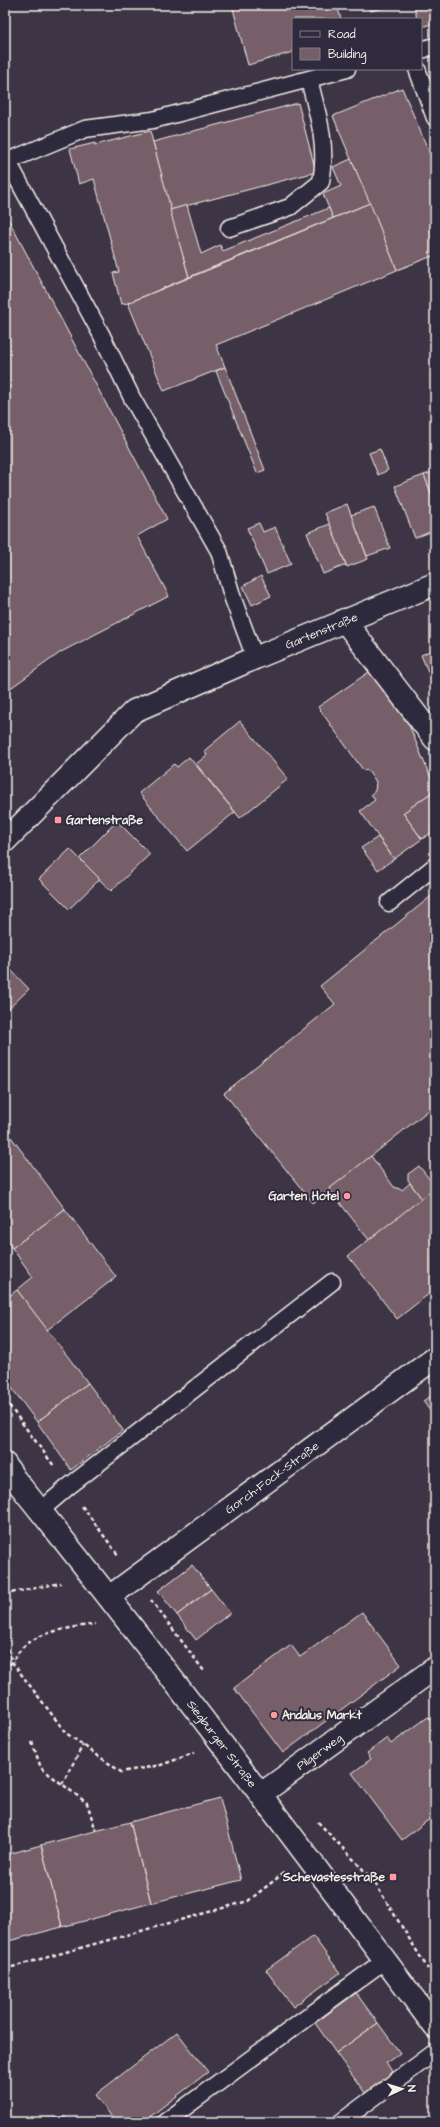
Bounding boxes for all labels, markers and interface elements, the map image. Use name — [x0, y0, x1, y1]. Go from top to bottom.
legend — [292, 18, 422, 70]
text: Road — [328, 26, 356, 43]
text: Building — [328, 46, 366, 64]
street label: Gartenstraße — [283, 608, 361, 653]
place label: Gartenstraße — [66, 812, 144, 829]
marker: Gartenstraße — [53, 815, 63, 825]
place label: Garten Hotel — [269, 1188, 339, 1205]
marker: Garten Hotel — [342, 1191, 352, 1201]
street label: Gorch-Fock-Straße — [221, 1437, 323, 1518]
street label: Siegburger Straße — [183, 1696, 261, 1791]
place label: Andalus Markt — [282, 1707, 362, 1724]
marker: Andalus Markt — [269, 1710, 279, 1720]
street label: Pilgerweg — [293, 1729, 346, 1774]
place label: Schevastesstraße — [282, 1869, 385, 1886]
marker: Schevastesstraße — [388, 1872, 398, 1882]
north arrow — [382, 2069, 422, 2109]
text: N — [404, 2084, 419, 2092]

